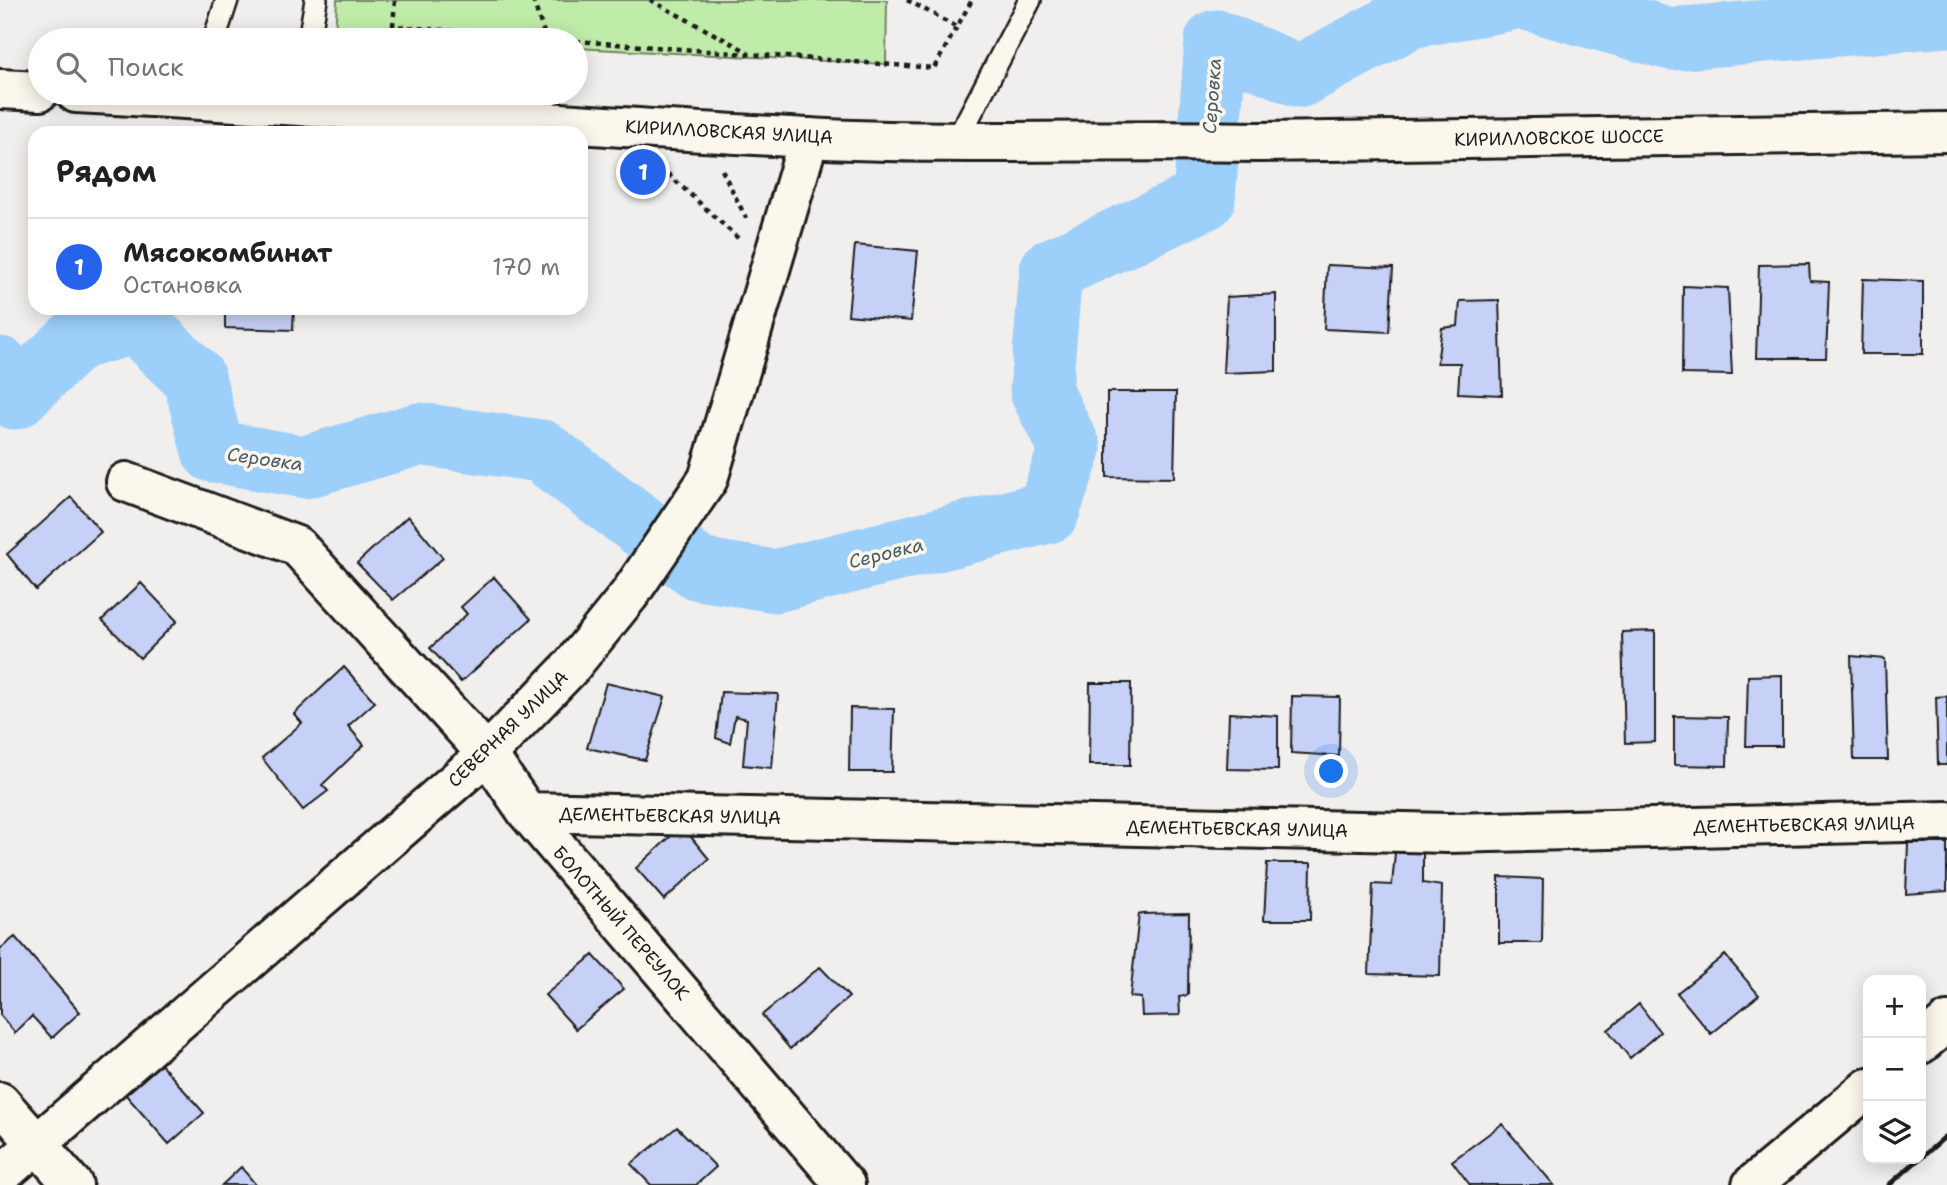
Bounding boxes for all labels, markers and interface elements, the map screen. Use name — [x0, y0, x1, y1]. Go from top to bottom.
search box — [28, 28, 588, 105]
icon: search — [52, 48, 90, 86]
text: Поиск — [108, 49, 184, 84]
water label: Серовка — [1197, 57, 1227, 135]
street label: КИРИЛЛОВСКАЯ УЛИЦА — [624, 115, 834, 149]
street label: КИРИЛЛОВСКОЕ ШОССЕ — [1454, 124, 1664, 152]
pin: 1 — [620, 146, 666, 198]
text: Рядом — [56, 151, 156, 192]
text: Мясокомбинат — [123, 235, 332, 270]
text: 1 — [74, 252, 84, 282]
text: 170 m — [492, 252, 560, 282]
text: Остановка — [123, 270, 242, 300]
water label: Серовка — [225, 441, 305, 477]
water label: Серовка — [846, 532, 926, 574]
street label: СЕВЕРНАЯ УЛИЦА — [443, 665, 573, 793]
your location — [1314, 754, 1348, 788]
street label: ДЕМЕНТЬЕВСКАЯ УЛИЦА — [559, 802, 781, 830]
street label: ДЕМЕНТЬЕВСКАЯ УЛИЦА — [1693, 811, 1915, 839]
street label: ДЕМЕНТЬЕВСКАЯ УЛИЦА — [1126, 815, 1348, 843]
street label: БОЛОТНЫЙ ПЕРЕУЛОК — [547, 841, 695, 1006]
map controls — [1863, 975, 1926, 1164]
button: + — [1863, 975, 1926, 1038]
button: − — [1863, 1038, 1926, 1101]
button: layers — [1863, 1101, 1926, 1164]

